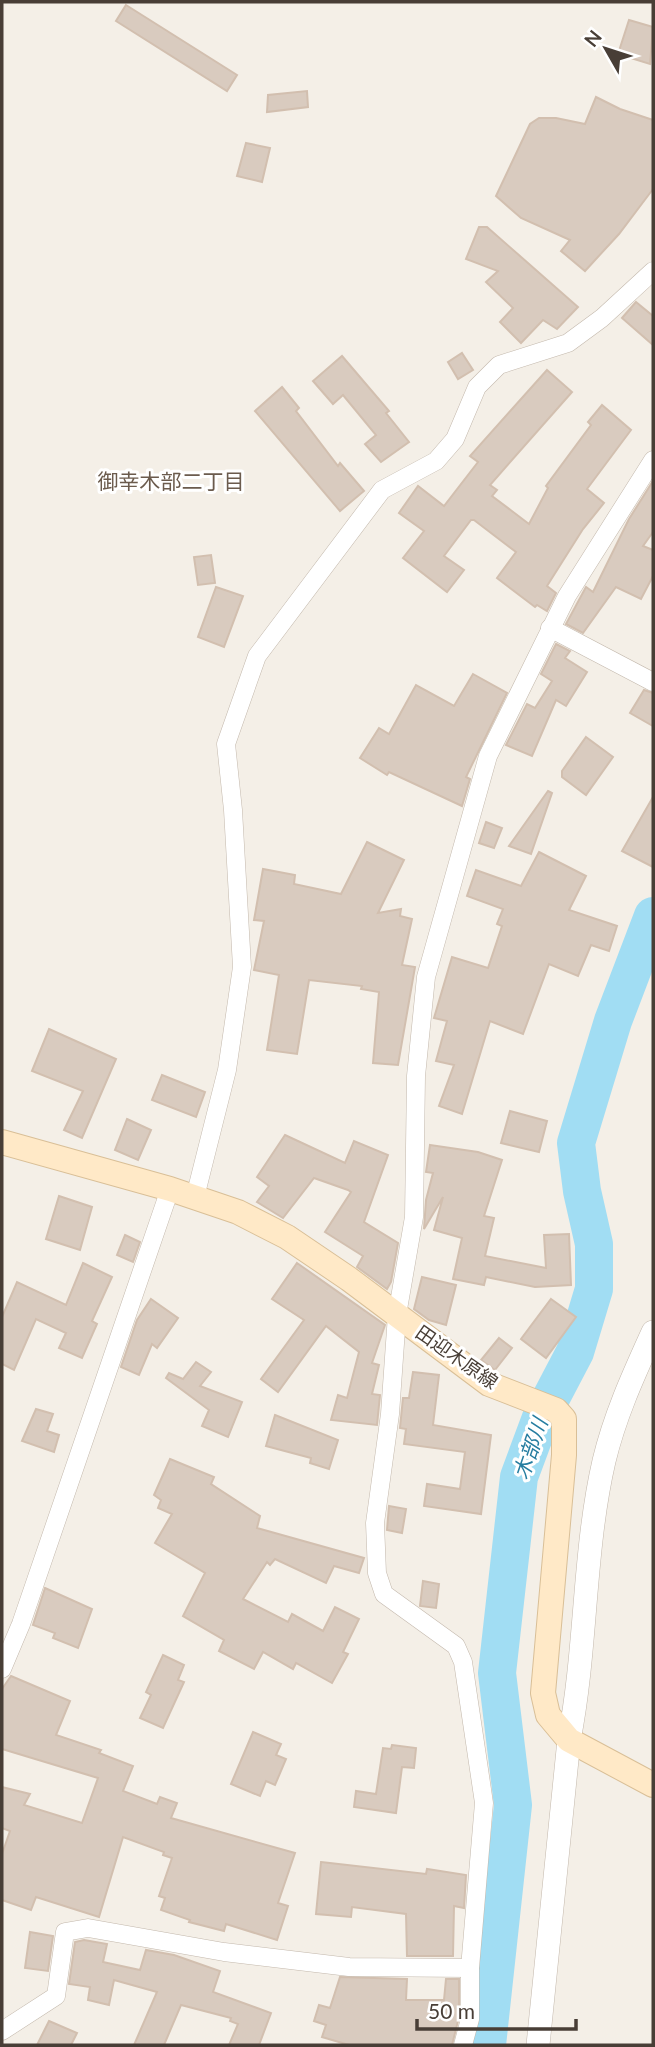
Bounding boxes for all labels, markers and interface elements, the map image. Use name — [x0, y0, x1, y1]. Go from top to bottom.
north arrow — [571, 14, 641, 84]
text: N — [579, 25, 606, 51]
district label: 御幸木部二丁目 — [98, 468, 245, 493]
street label: 田迎木原線 — [412, 1320, 503, 1393]
water label: 木部川 — [508, 1413, 552, 1482]
scale bar — [417, 1988, 576, 2032]
text: 50 m — [428, 1998, 475, 2023]

